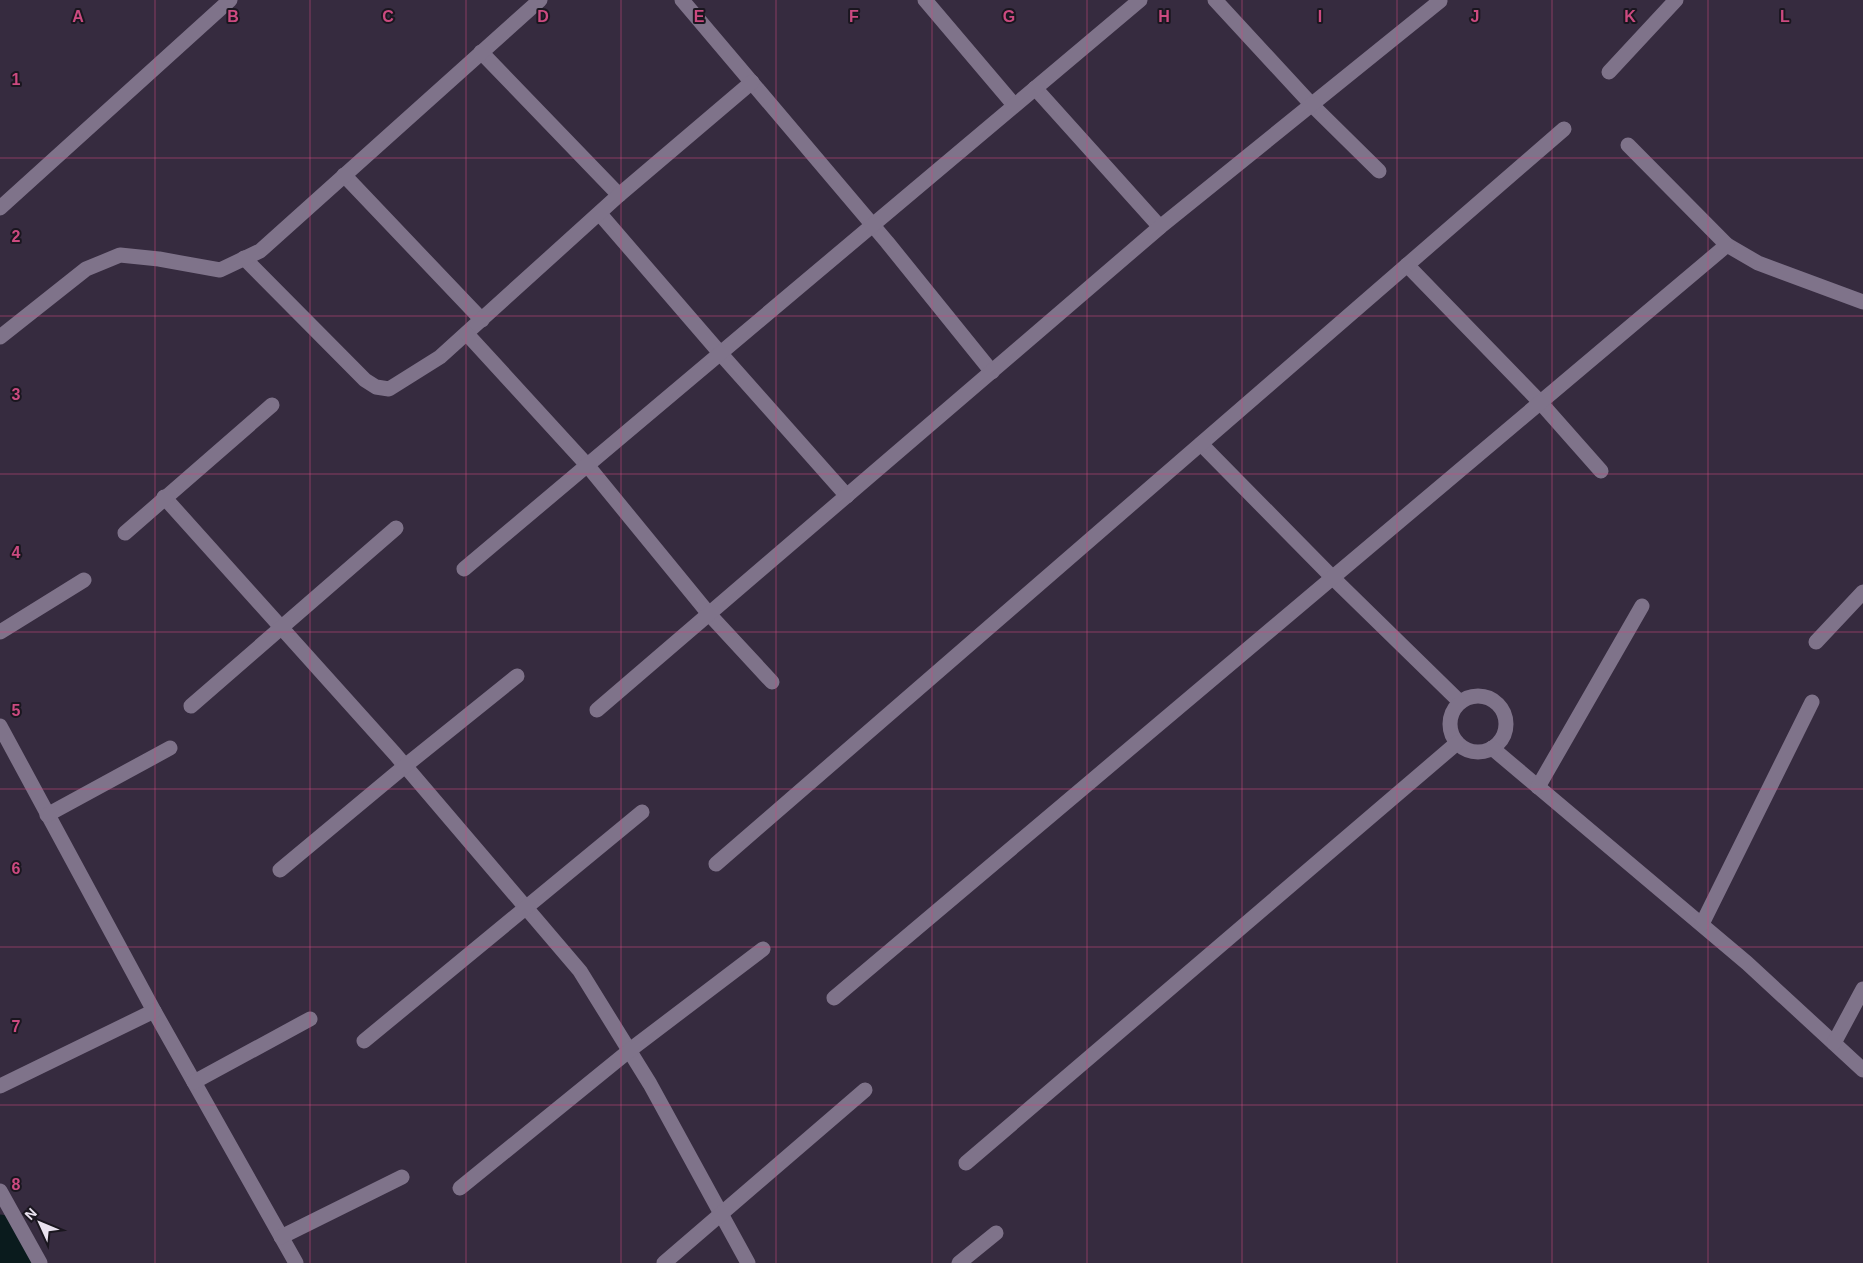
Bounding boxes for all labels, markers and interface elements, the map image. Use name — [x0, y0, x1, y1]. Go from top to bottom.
text: A — [72, 8, 84, 25]
text: B — [227, 8, 239, 25]
text: C — [382, 8, 394, 25]
text: D — [537, 8, 549, 25]
text: E — [694, 8, 705, 25]
text: F — [849, 8, 859, 25]
text: G — [1003, 8, 1015, 25]
text: H — [1158, 8, 1170, 25]
text: I — [1318, 8, 1322, 25]
text: J — [1471, 8, 1479, 25]
text: K — [1624, 8, 1636, 25]
text: L — [1780, 8, 1790, 25]
text: 1 — [12, 71, 21, 88]
text: 2 — [12, 228, 21, 245]
text: 3 — [12, 386, 21, 403]
text: 4 — [12, 544, 21, 561]
text: 5 — [12, 702, 21, 719]
text: 6 — [12, 860, 21, 877]
text: 7 — [12, 1018, 21, 1035]
text: 8 — [12, 1176, 21, 1193]
north arrow — [15, 1198, 65, 1248]
text: N — [21, 1205, 40, 1223]

